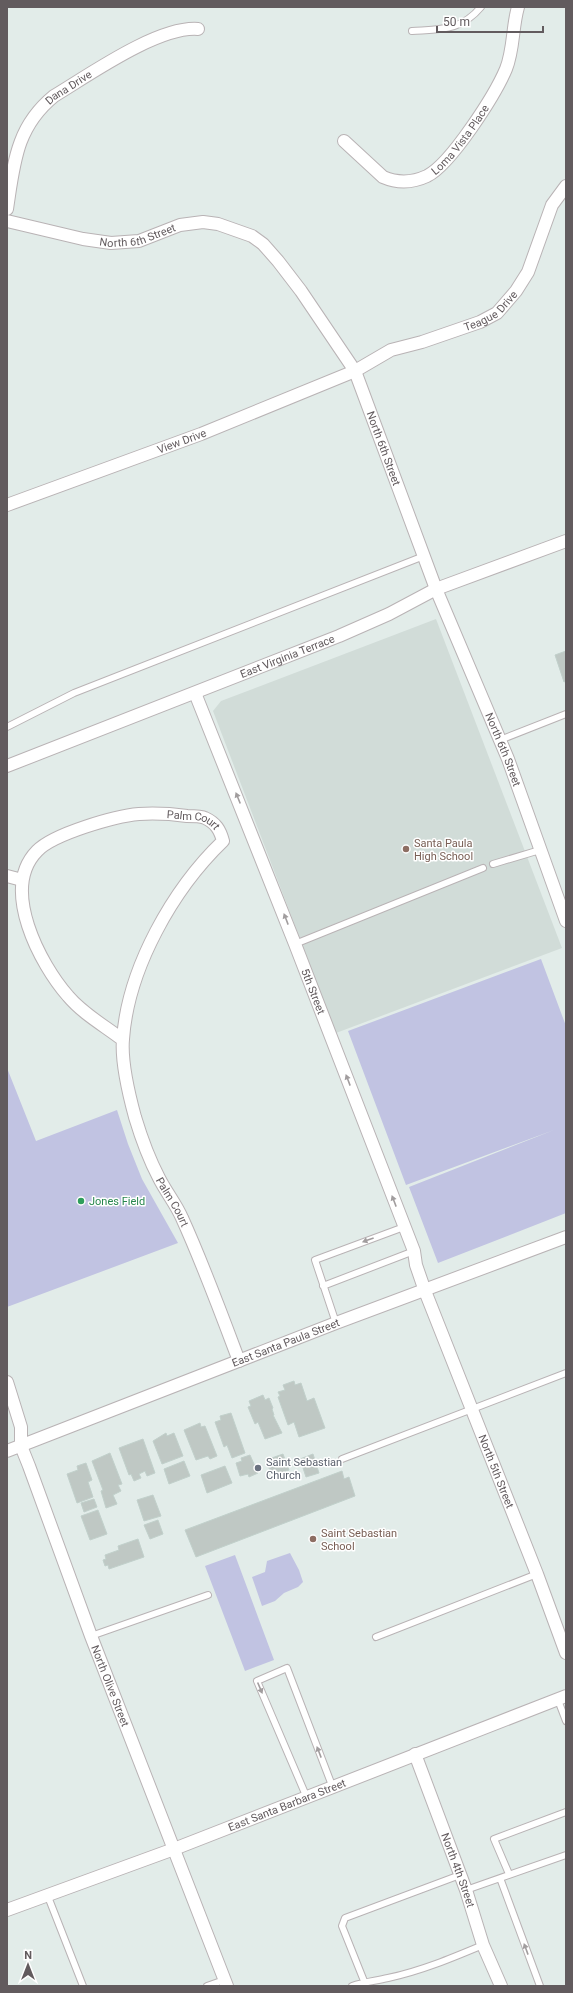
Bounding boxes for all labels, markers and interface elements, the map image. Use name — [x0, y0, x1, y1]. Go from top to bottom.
scale bar — [437, 8, 543, 34]
text: 50 m — [443, 15, 470, 29]
street label: Dana Drive — [43, 68, 95, 107]
street label: Loma Vista Place — [429, 102, 492, 178]
street label: North 6th Street — [99, 221, 178, 250]
street label: Teague Drive — [462, 288, 520, 334]
street label: North 6th Street — [364, 410, 403, 488]
street label: View Drive — [156, 426, 208, 456]
street label: East Virginia Terrace — [238, 632, 337, 681]
street label: North 6th Street — [482, 711, 523, 789]
one-way arrow — [234, 792, 240, 804]
street label: Palm Court — [166, 808, 223, 833]
place label: Santa Paula High School — [414, 837, 473, 863]
marker: Santa Paula High School — [401, 844, 411, 854]
one-way arrow — [282, 913, 288, 925]
street label: 5th Street — [298, 967, 328, 1016]
one-way arrow — [344, 1073, 350, 1085]
street label: Palm Court — [153, 1175, 191, 1229]
place label: Jones Field — [89, 1195, 145, 1208]
one-way arrow — [391, 1195, 397, 1207]
marker: Jones Field — [76, 1196, 86, 1206]
one-way arrow — [361, 1238, 373, 1244]
street label: East Santa Paula Street — [230, 1316, 342, 1370]
street label: North 5th Street — [475, 1433, 516, 1511]
place label: Saint Sebastian Church — [266, 1456, 342, 1482]
marker: Saint Sebastian Church — [253, 1463, 263, 1473]
place label: Saint Sebastian School — [321, 1527, 397, 1553]
marker: Saint Sebastian School — [308, 1534, 318, 1544]
street label: North Olive Street — [88, 1643, 132, 1729]
one-way arrow — [257, 1683, 263, 1694]
one-way arrow — [315, 1745, 321, 1757]
street label: East Santa Barbara Street — [226, 1776, 348, 1834]
street label: North 4th Street — [438, 1831, 477, 1910]
one-way arrow — [523, 1943, 529, 1955]
north arrow — [8, 1945, 48, 1985]
text: N — [24, 1949, 32, 1962]

